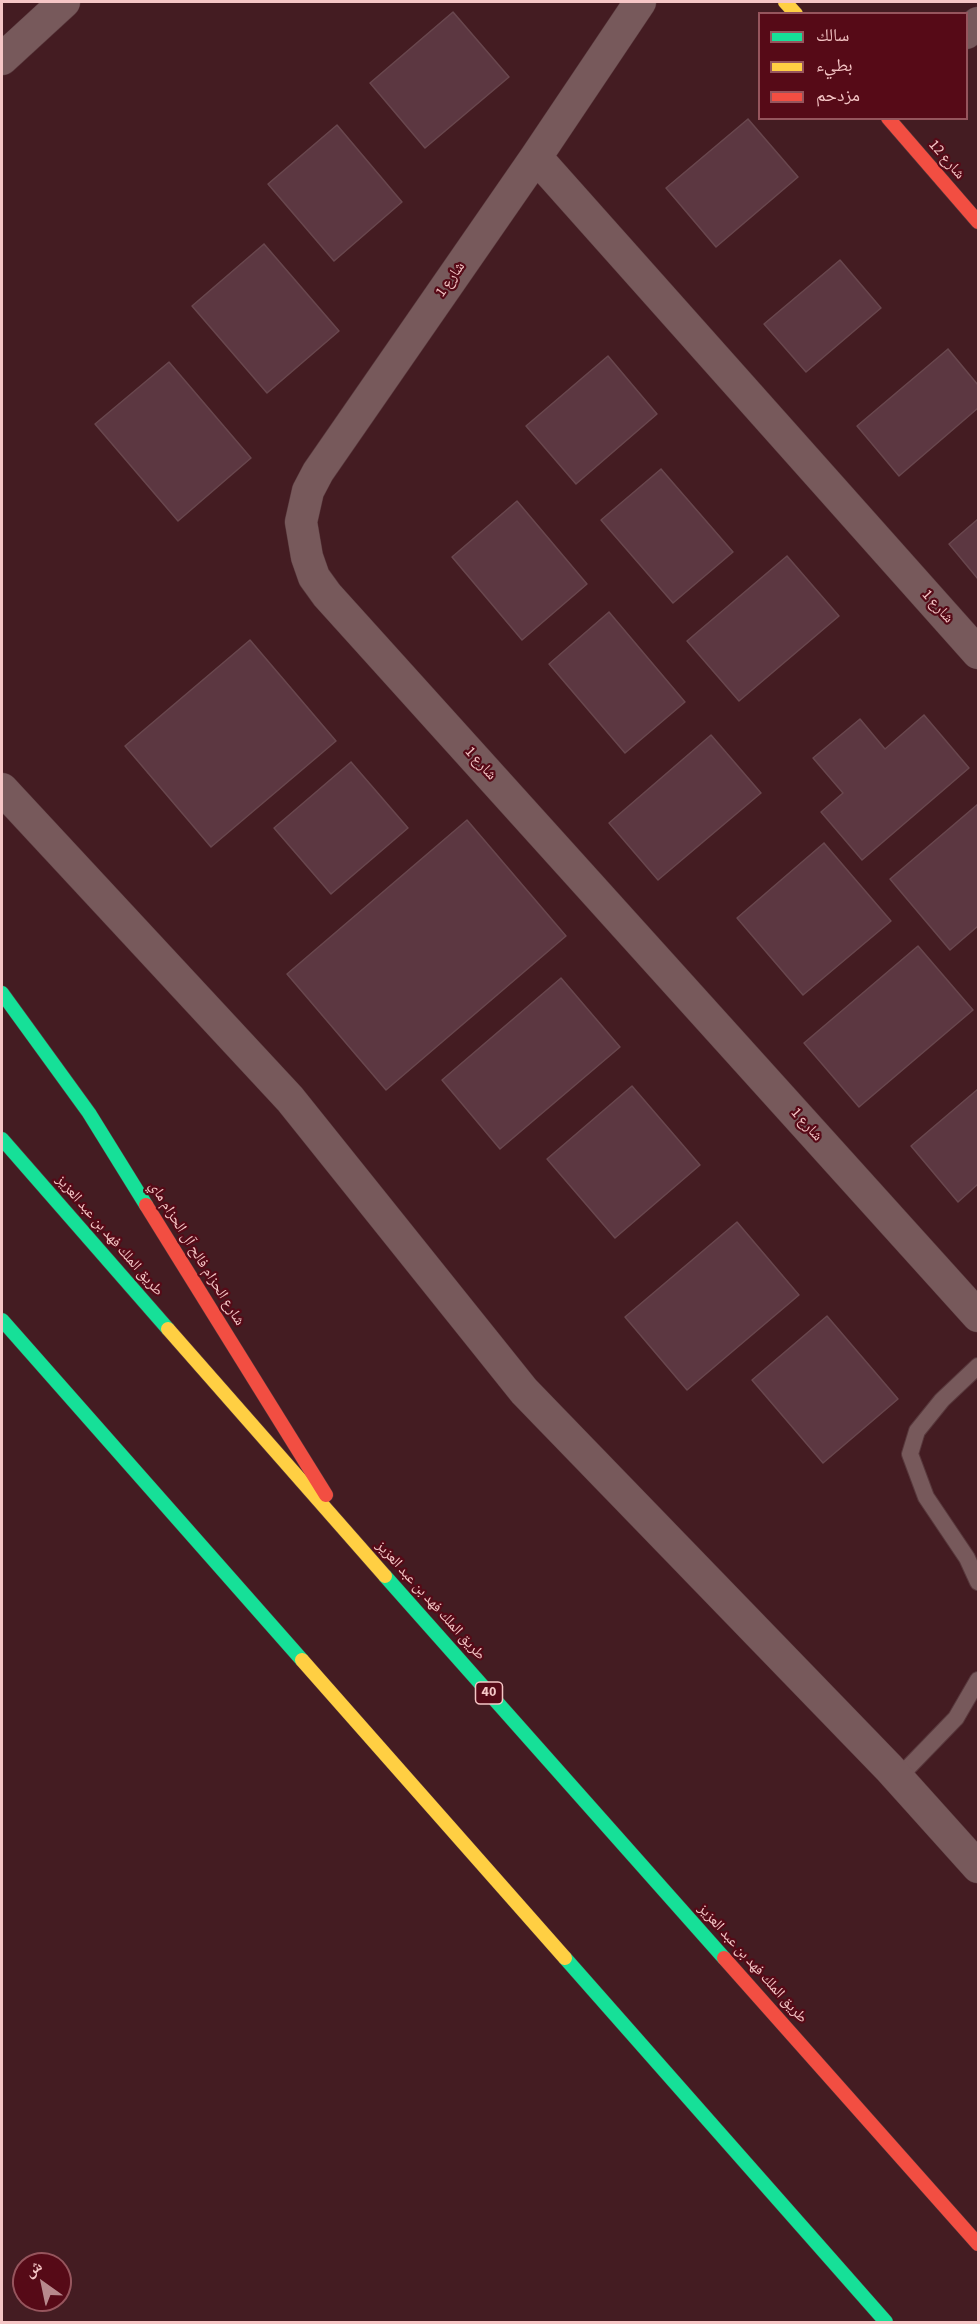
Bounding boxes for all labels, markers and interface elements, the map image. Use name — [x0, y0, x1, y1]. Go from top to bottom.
legend — [758, 12, 968, 120]
text: سالك — [816, 23, 849, 48]
text: بطيء — [816, 53, 853, 78]
text: مزدحم — [816, 83, 860, 108]
street label: شارع 12 — [924, 137, 968, 183]
street label: شارع 1 — [432, 259, 470, 301]
street label: شارع 1 — [917, 586, 957, 628]
street label: شارع 1 — [460, 743, 500, 785]
street label: شارع 1 — [786, 1104, 826, 1146]
street label: طريق الملك فهد بن عبد العزيز — [51, 1172, 167, 1300]
street label: شارع الحزام فالح آل الحزام ماي — [144, 1179, 248, 1329]
street label: طريق الملك فهد بن عبد العزيز — [372, 1537, 488, 1665]
road number: 40 — [476, 1682, 502, 1704]
street label: طريق الملك فهد بن عبد العزيز — [694, 1900, 810, 2028]
north arrow — [12, 2252, 72, 2312]
text: ش — [20, 2255, 46, 2282]

